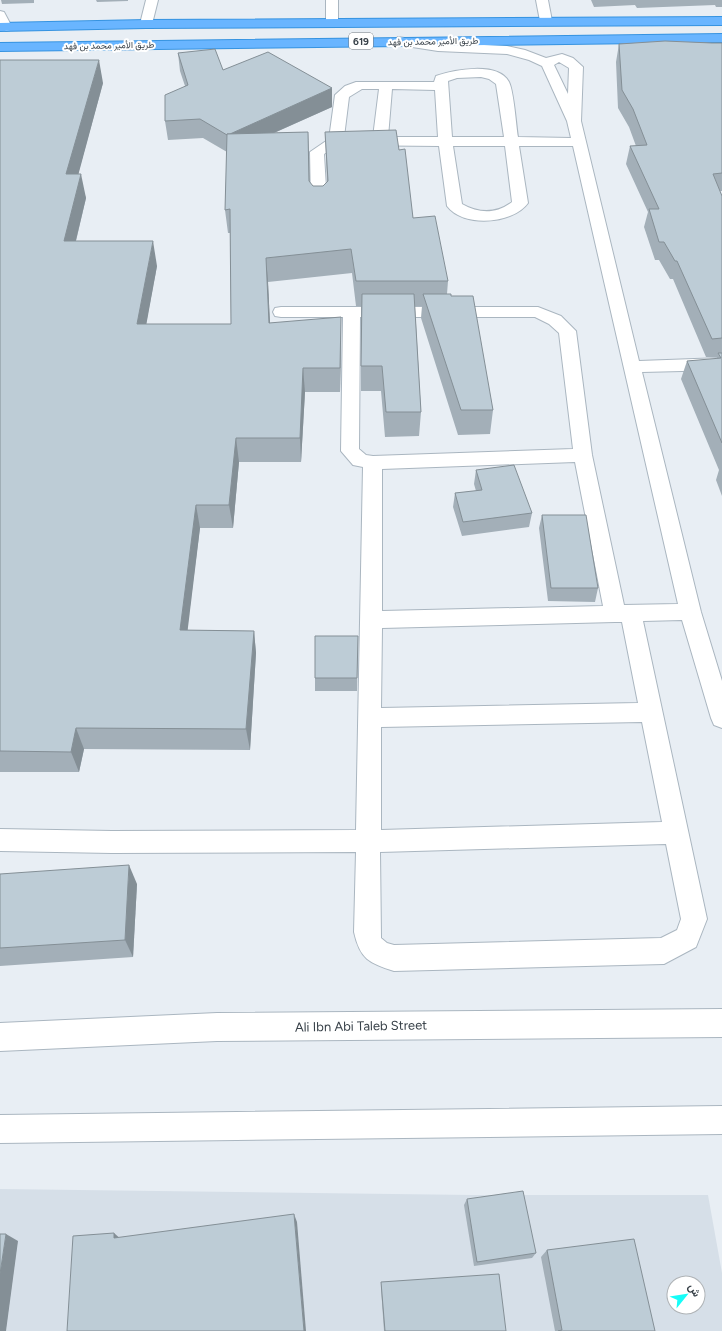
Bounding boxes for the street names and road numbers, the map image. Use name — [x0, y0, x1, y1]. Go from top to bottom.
road number: 619 — [349, 33, 373, 49]
street label: طريق الأمير محمد بن فهد — [388, 35, 478, 48]
street label: طريق الأمير محمد بن فهد — [64, 39, 154, 52]
street label: Ali Ibn Abi Taleb Street — [295, 1017, 427, 1035]

